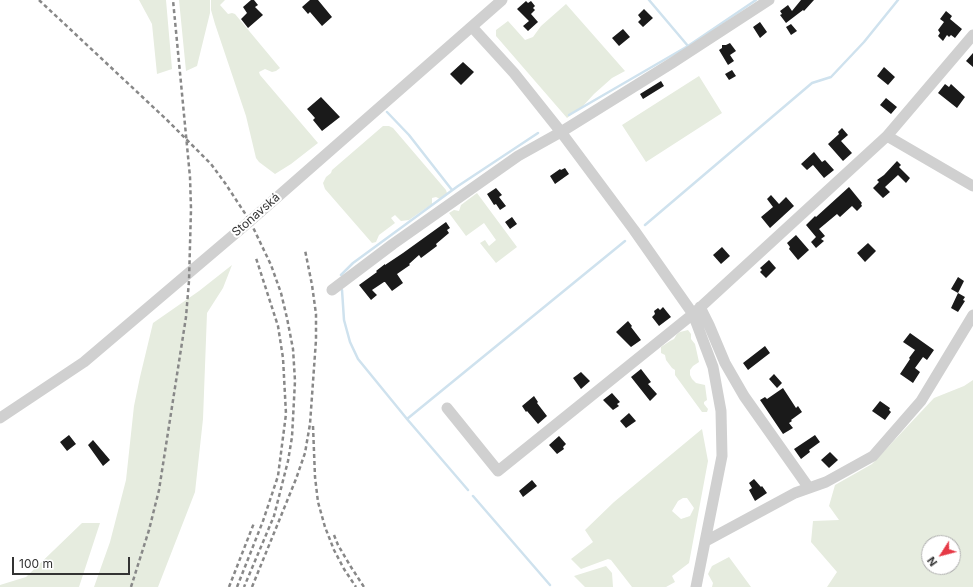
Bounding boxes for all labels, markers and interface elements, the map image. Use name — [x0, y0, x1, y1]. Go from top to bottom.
street label: Stonavská — [229, 190, 283, 240]
north arrow — [921, 535, 961, 575]
scale bar — [14, 549, 132, 575]
text: N — [924, 554, 940, 569]
text: 100 m — [19, 556, 53, 571]

